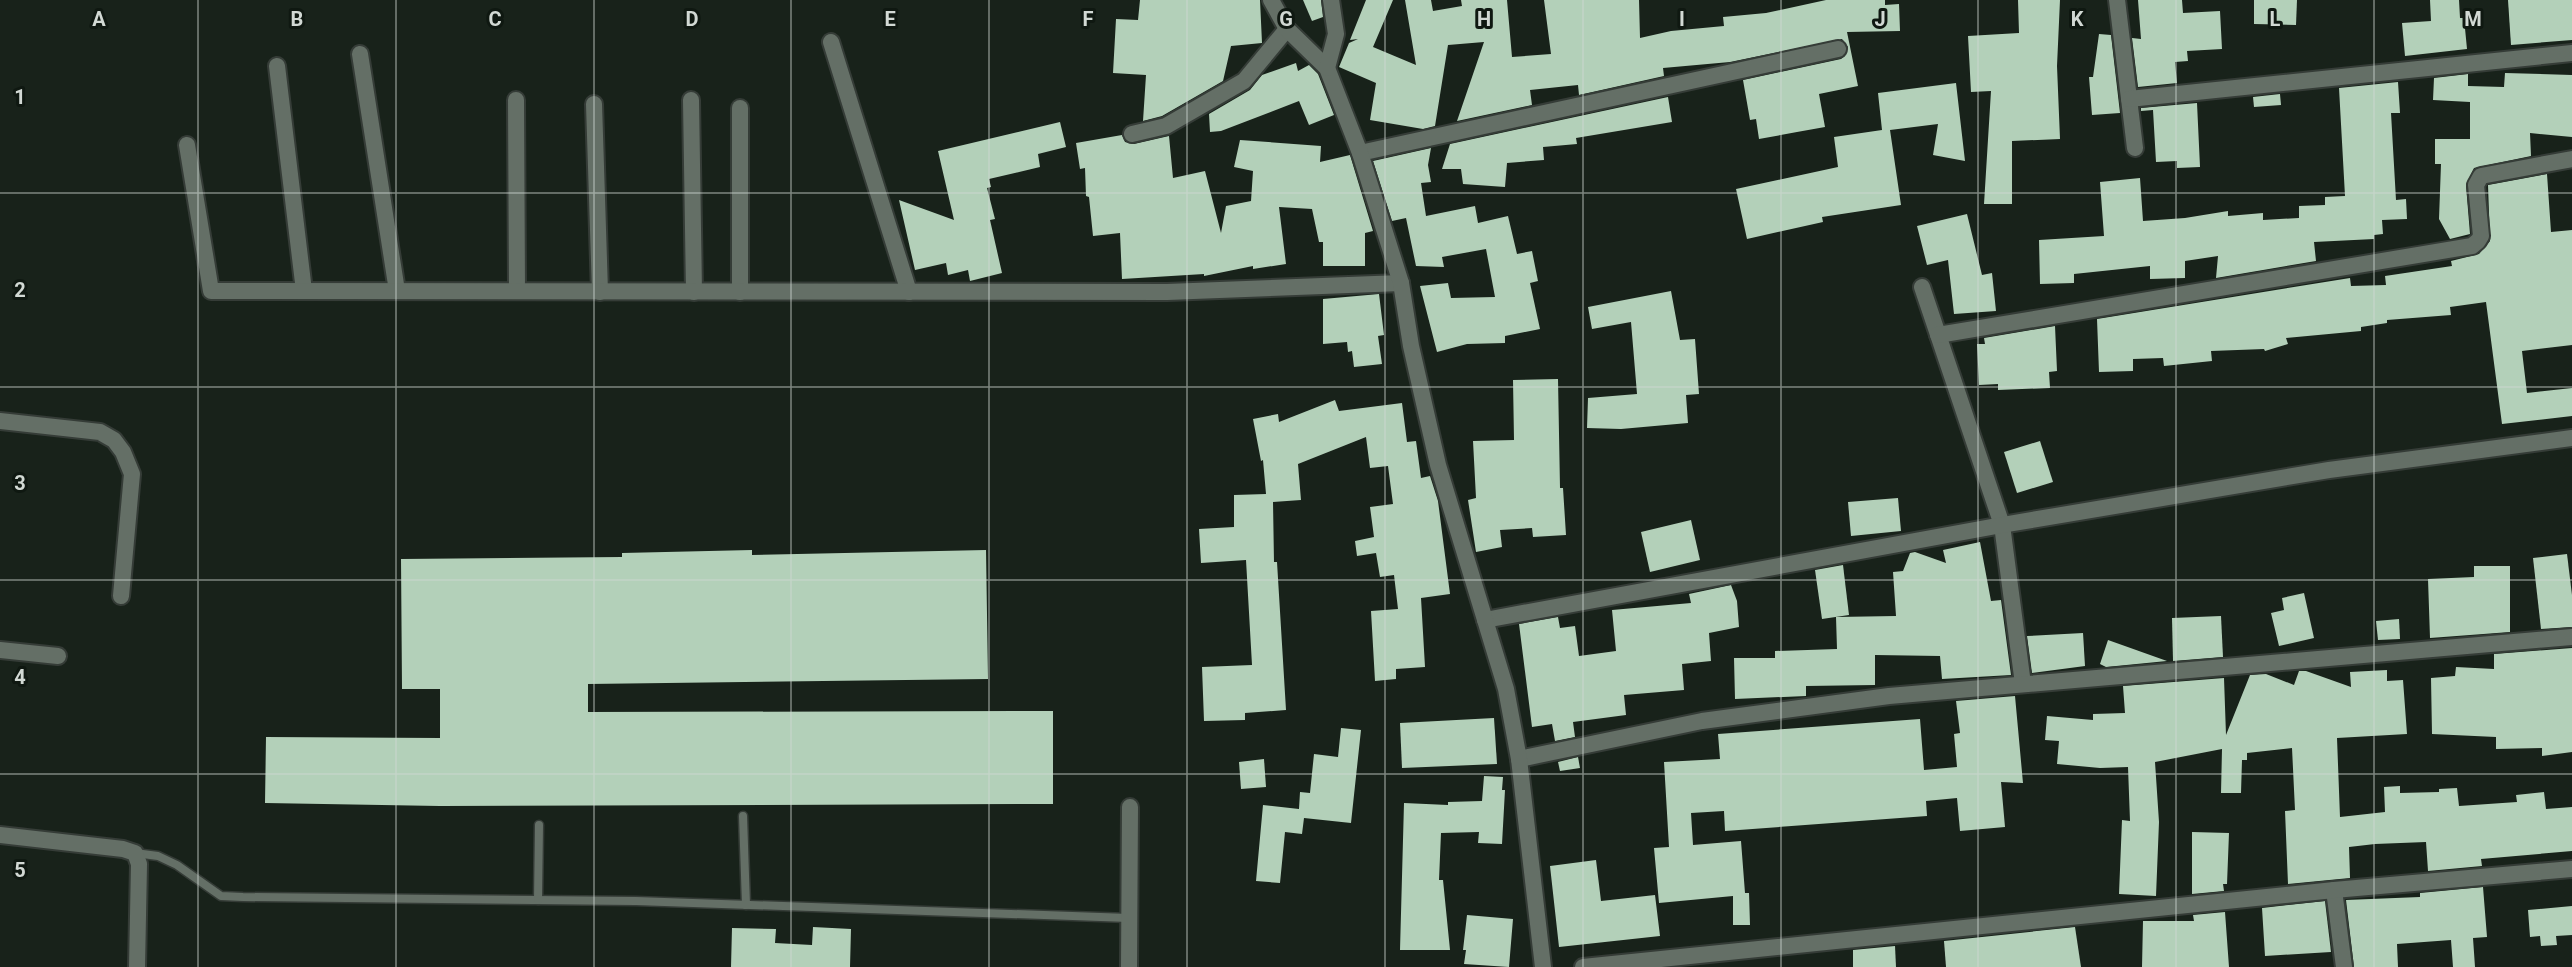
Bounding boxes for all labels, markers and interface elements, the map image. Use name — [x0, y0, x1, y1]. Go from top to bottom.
text: A — [92, 7, 106, 31]
text: B — [291, 7, 303, 31]
text: C — [488, 7, 502, 31]
text: D — [686, 7, 699, 31]
text: E — [884, 7, 896, 31]
text: F — [1083, 7, 1094, 31]
text: G — [1279, 7, 1293, 31]
text: H — [1477, 7, 1491, 31]
text: I — [1679, 7, 1685, 31]
text: J — [1874, 7, 1886, 31]
text: K — [2071, 7, 2084, 31]
text: L — [2270, 7, 2281, 31]
text: M — [2464, 7, 2482, 31]
text: 1 — [14, 85, 26, 109]
text: 2 — [14, 278, 26, 302]
text: 3 — [14, 471, 26, 495]
text: 4 — [14, 665, 26, 689]
text: 5 — [14, 858, 26, 882]

